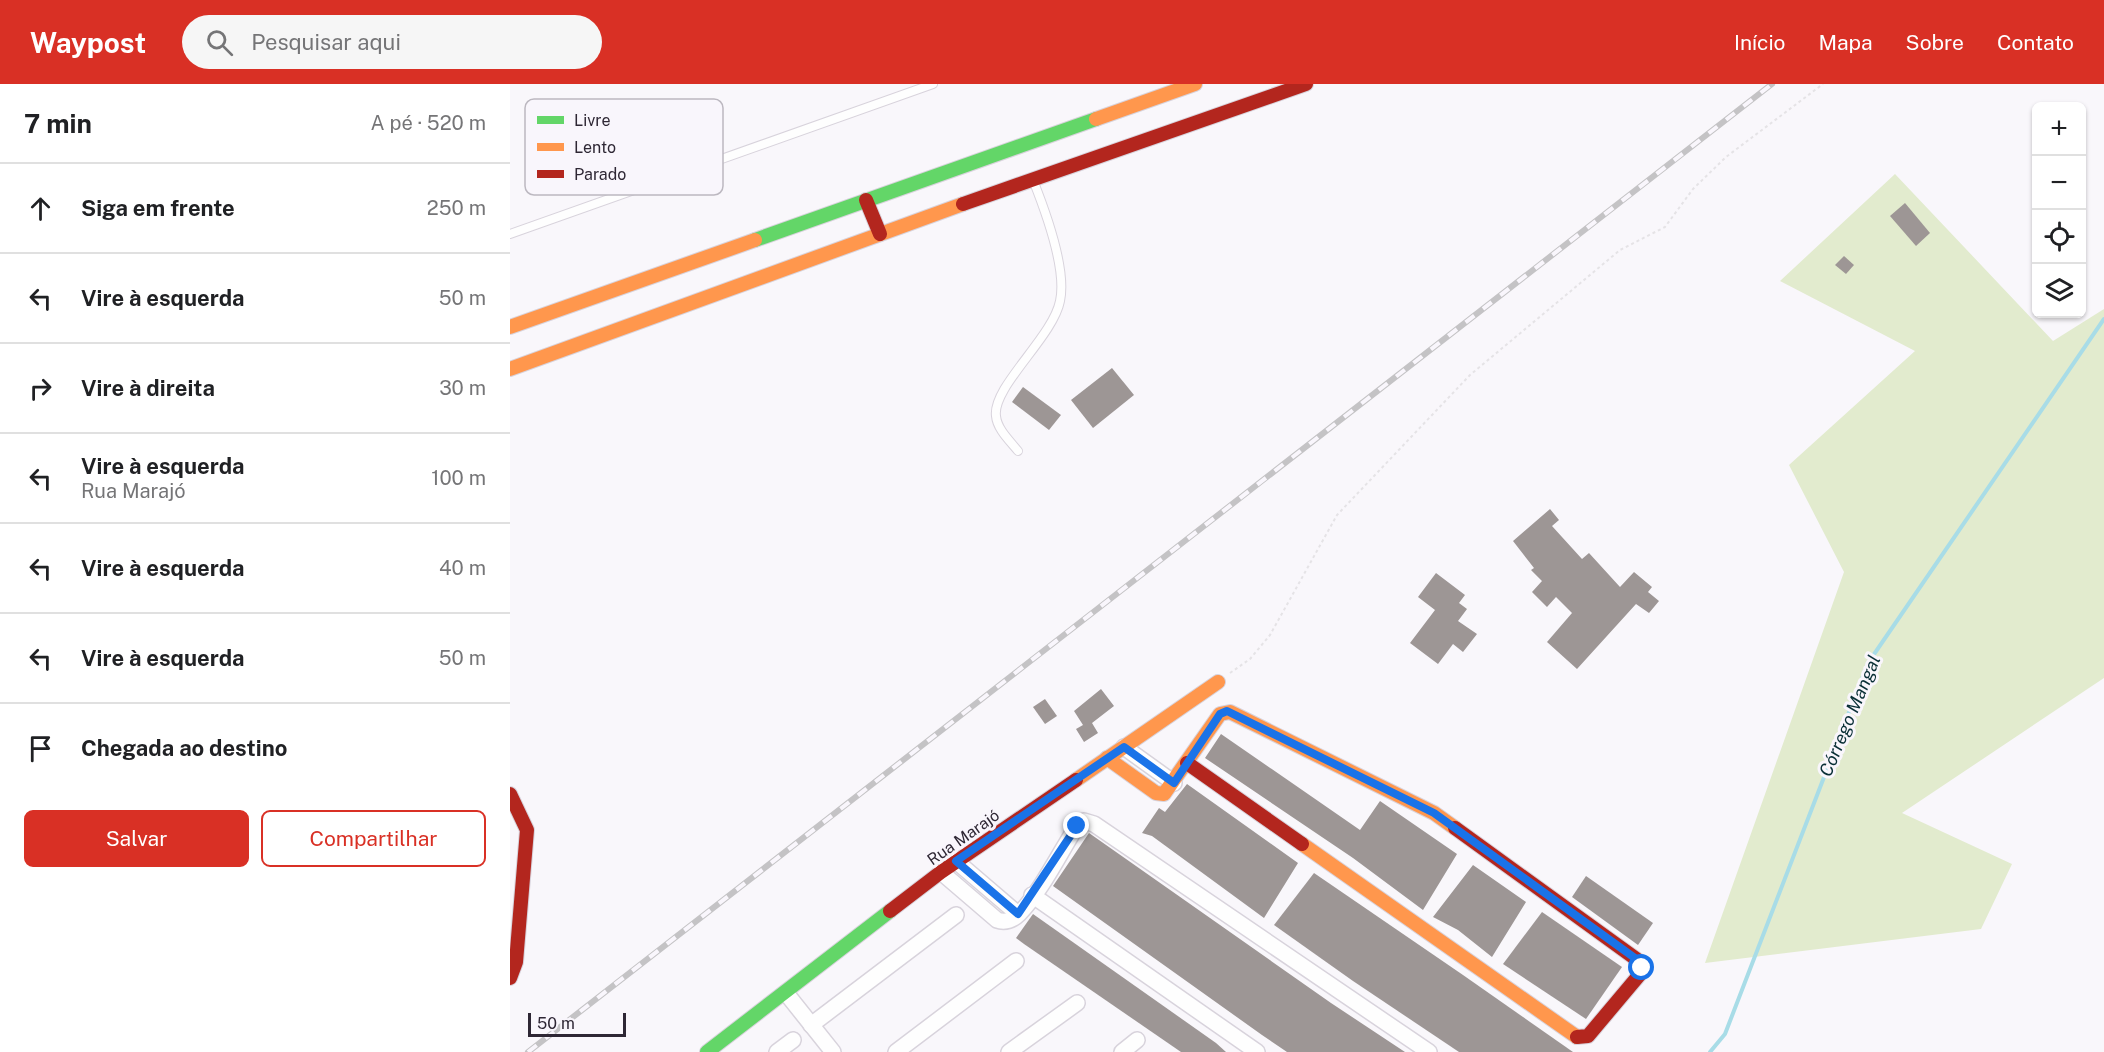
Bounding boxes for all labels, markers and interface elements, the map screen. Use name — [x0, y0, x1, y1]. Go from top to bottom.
search box — [182, 15, 602, 69]
text: Waypost — [30, 26, 146, 59]
icon: search — [203, 26, 236, 59]
text: Pesquisar aqui — [251, 29, 401, 55]
text: Início — [1734, 30, 1785, 55]
text: Mapa — [1818, 30, 1873, 55]
text: Sobre — [1906, 30, 1964, 55]
text: Contato — [1997, 30, 2074, 55]
legend — [525, 99, 723, 195]
map controls — [2032, 102, 2086, 318]
button: + — [2032, 102, 2086, 156]
text: 7 min — [24, 108, 92, 139]
text: A pé · 520 m — [371, 111, 486, 135]
text: Livre — [574, 111, 610, 130]
text: Lento — [574, 138, 616, 157]
button: − — [2032, 156, 2086, 210]
text: Parado — [574, 165, 626, 184]
icon: ahead — [24, 192, 57, 225]
text: Siga em frente — [81, 195, 235, 221]
text: 250 m — [427, 196, 486, 220]
button: locate — [2032, 210, 2086, 264]
button: layers — [2032, 264, 2086, 318]
icon: left — [24, 282, 57, 315]
text: Vire à esquerda — [81, 285, 245, 311]
text: 50 m — [439, 286, 486, 310]
icon: right — [24, 372, 57, 405]
text: Vire à direita — [81, 375, 215, 401]
text: 30 m — [439, 376, 486, 400]
text: Vire à esquerda — [81, 453, 245, 479]
icon: left — [24, 462, 57, 495]
text: 100 m — [431, 466, 486, 490]
text: Rua Marajó — [81, 479, 186, 503]
icon: left — [24, 552, 57, 585]
text: Vire à esquerda — [81, 555, 245, 581]
text: 40 m — [439, 556, 486, 580]
icon: left — [24, 642, 57, 675]
text: Vire à esquerda — [81, 645, 245, 671]
text: 50 m — [439, 646, 486, 670]
water label: Córrego Mangal — [1815, 652, 1885, 780]
icon: arrive — [24, 732, 57, 765]
text: Chegada ao destino — [81, 735, 287, 761]
street label: Rua Marajó — [924, 806, 1003, 869]
button: Salvar — [24, 810, 249, 867]
button: Compartilhar — [261, 810, 486, 867]
route end — [1063, 812, 1089, 838]
route start — [1628, 954, 1654, 980]
scale bar — [528, 1010, 626, 1038]
text: 50 m — [537, 1014, 575, 1033]

